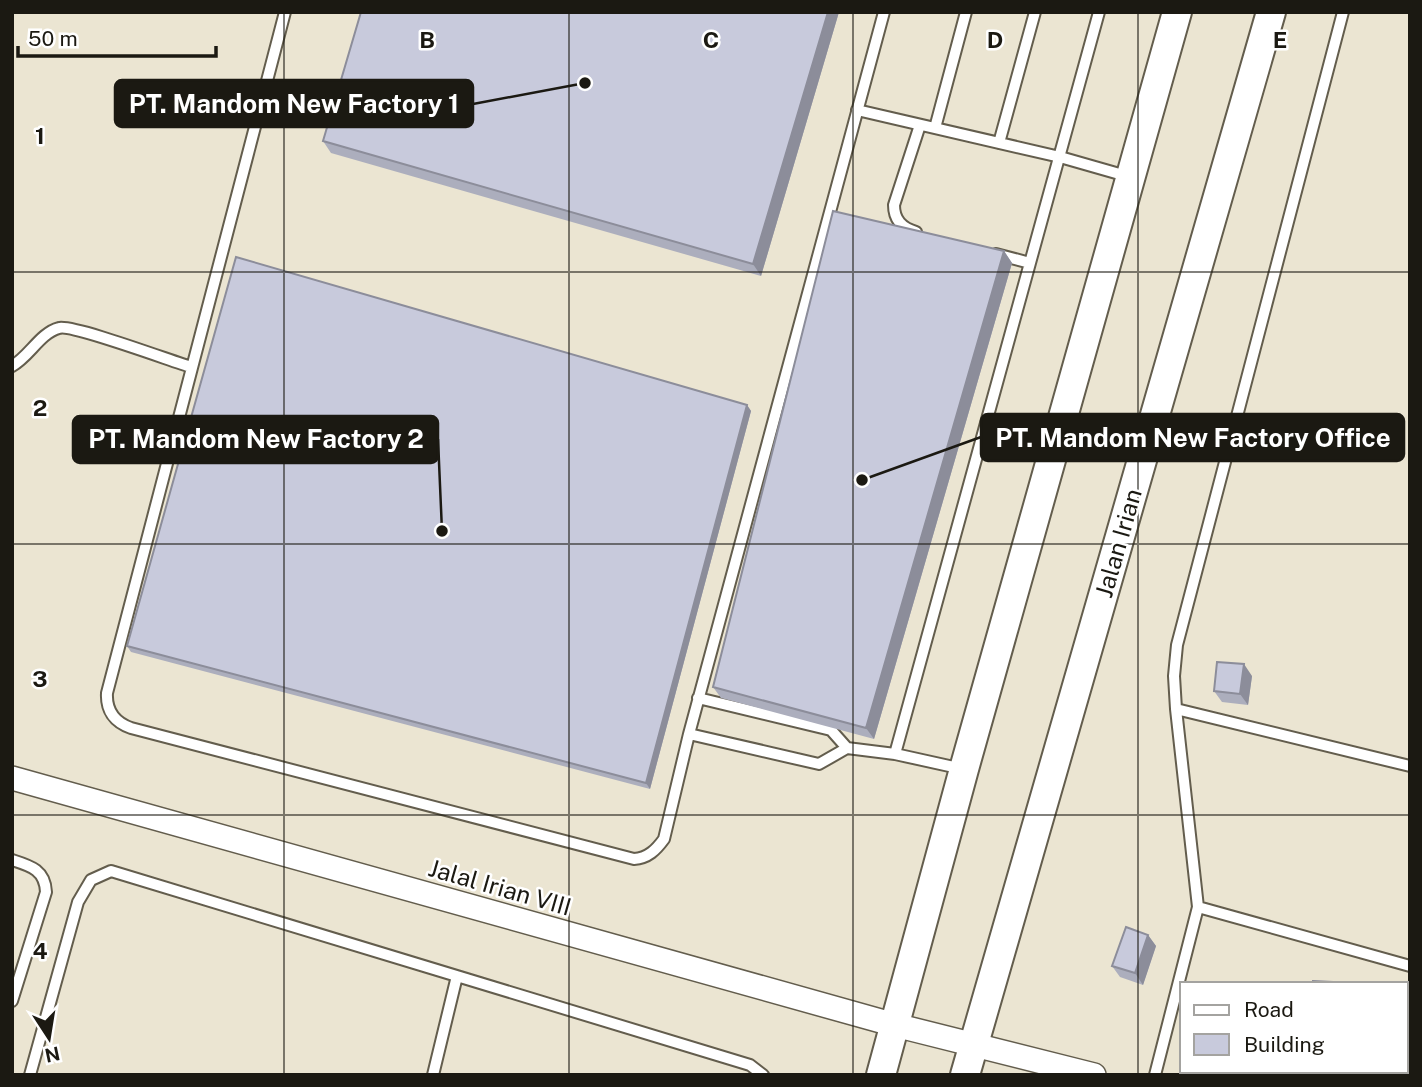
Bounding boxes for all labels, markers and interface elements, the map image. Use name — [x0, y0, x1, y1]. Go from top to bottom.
scale bar — [18, 14, 215, 58]
text: 50 m — [28, 26, 78, 51]
text: B — [419, 26, 435, 53]
text: C — [703, 26, 719, 53]
text: D — [987, 26, 1003, 53]
text: E — [1273, 26, 1287, 53]
callout: PT. Mandom New Factory 1 — [115, 80, 473, 127]
text: PT. Mandom New Factory 1 — [129, 88, 459, 119]
text: 1 — [35, 122, 45, 149]
text: 2 — [33, 394, 47, 421]
callout: PT. Mandom New Factory Office — [981, 414, 1404, 461]
callout: PT. Mandom New Factory 2 — [73, 416, 438, 463]
text: PT. Mandom New Factory Office — [995, 422, 1391, 453]
text: PT. Mandom New Factory 2 — [88, 423, 424, 454]
street label: Jalan Irian — [1089, 485, 1147, 601]
text: 3 — [32, 665, 48, 692]
street label: Jalal Irian VIII — [425, 853, 575, 921]
text: 4 — [32, 937, 48, 964]
legend — [1180, 982, 1408, 1073]
text: Road — [1244, 997, 1294, 1022]
north arrow — [14, 1003, 84, 1073]
text: Building — [1244, 1032, 1325, 1057]
text: N — [43, 1042, 62, 1067]

